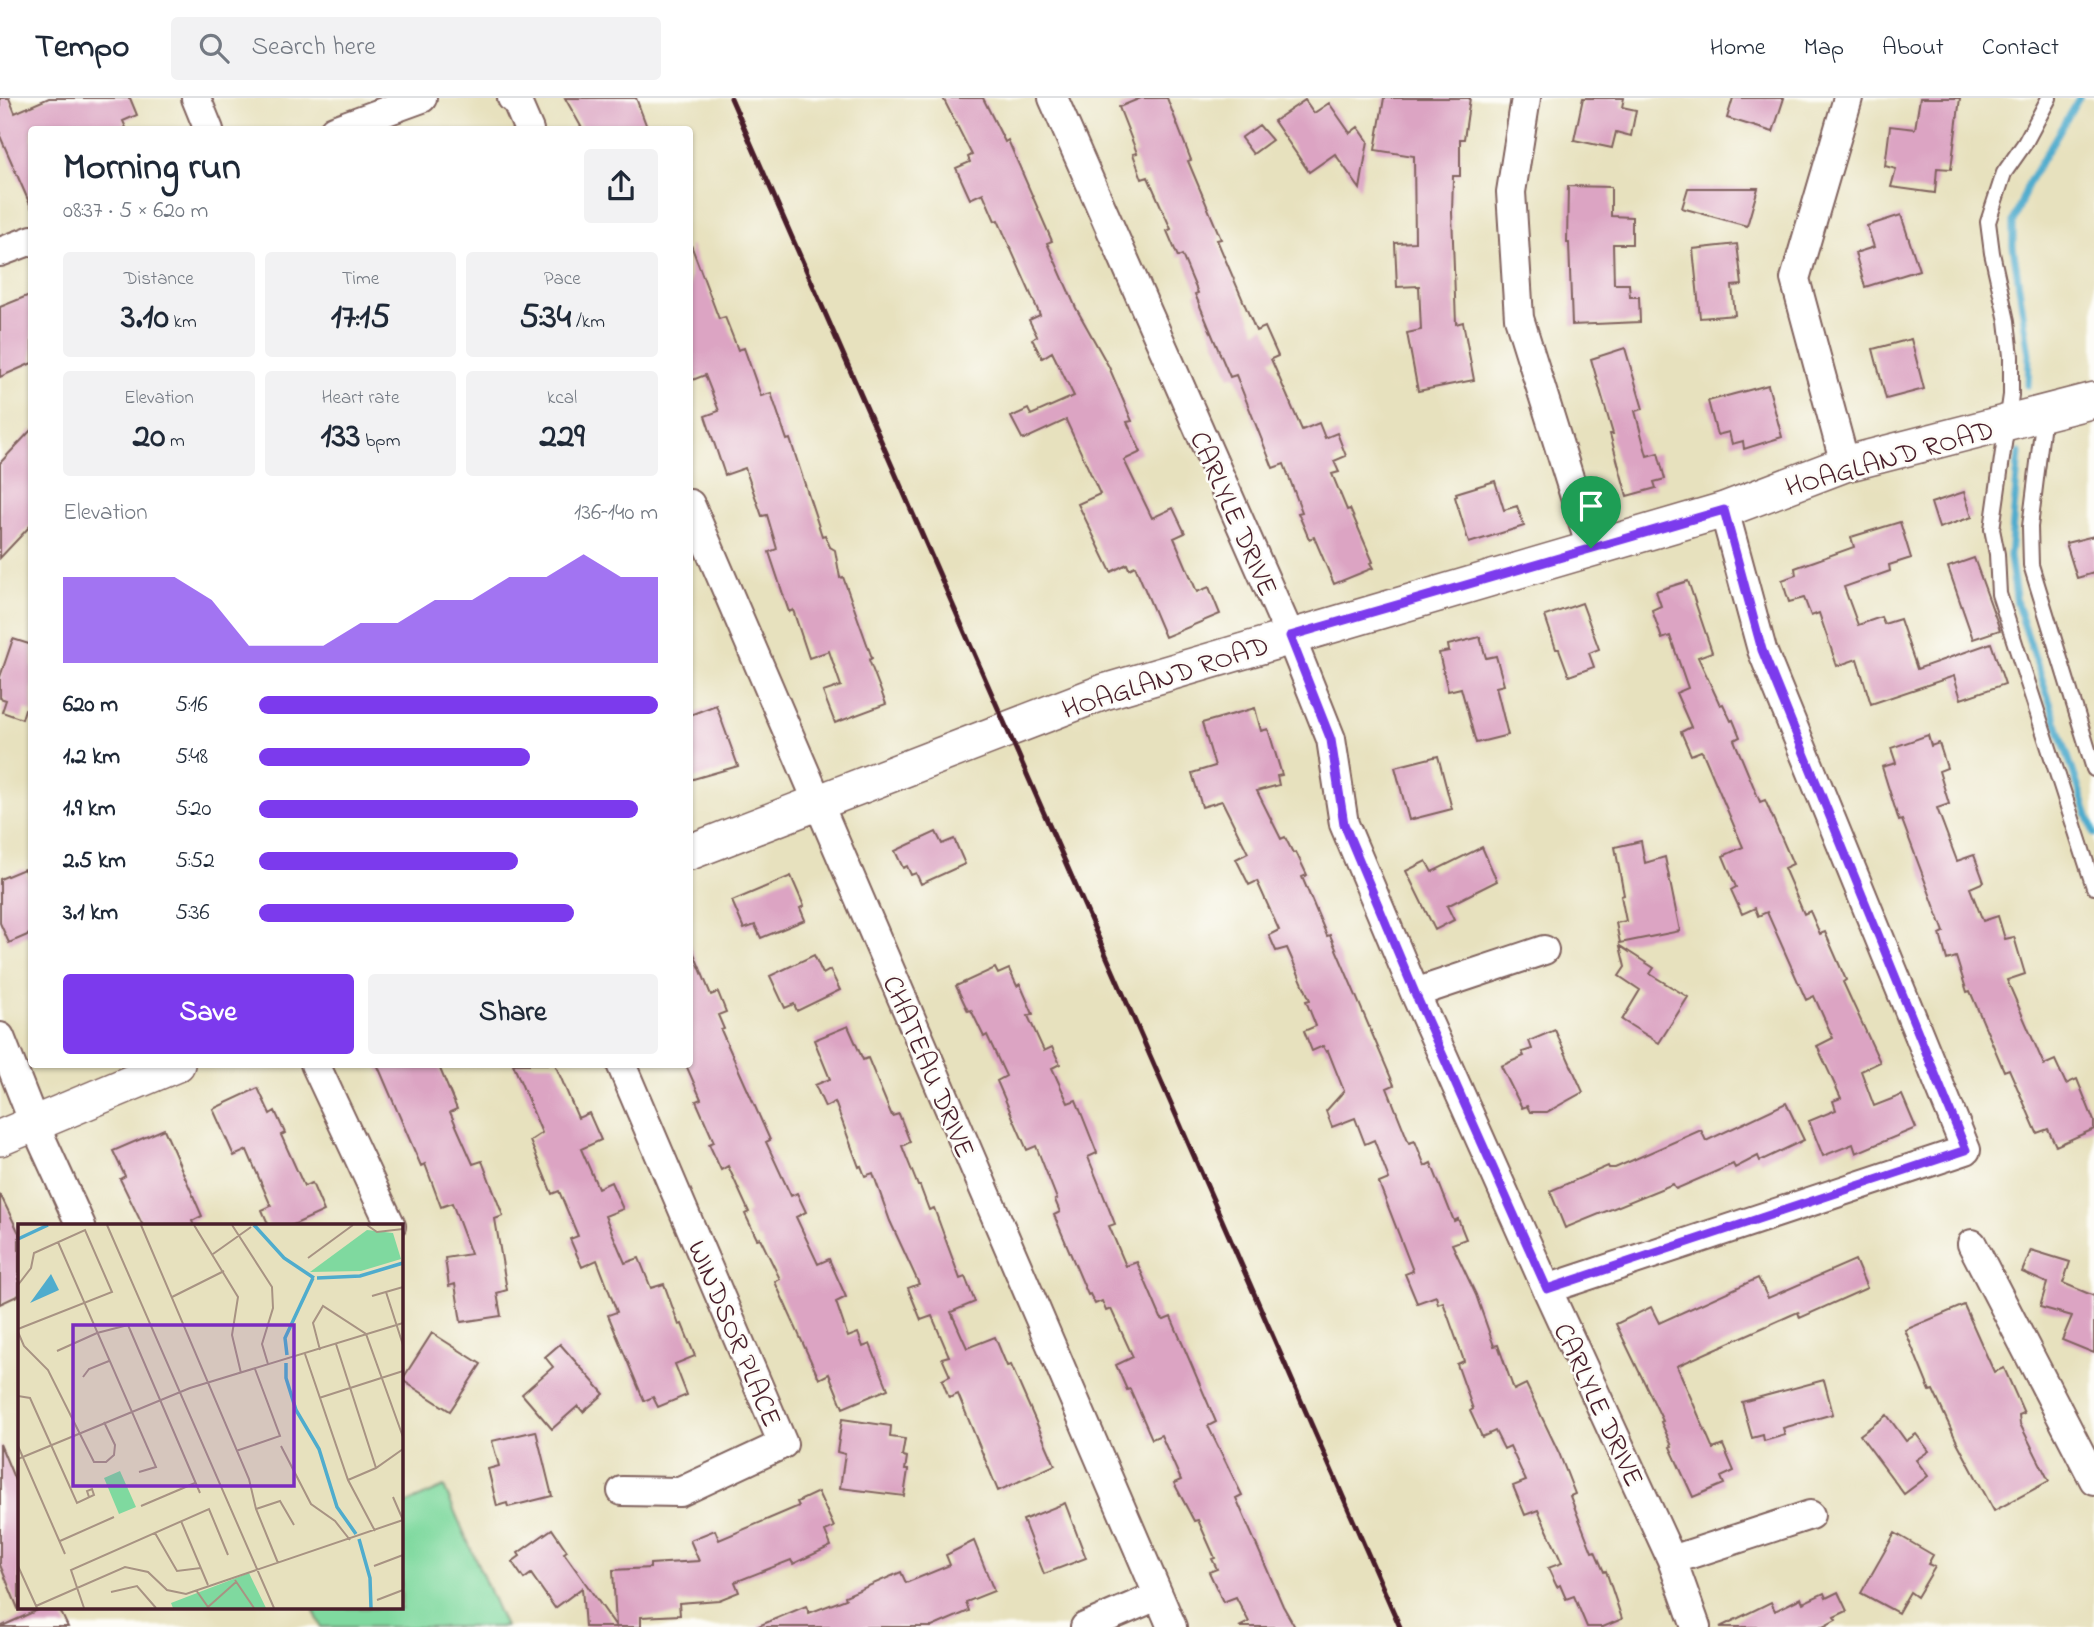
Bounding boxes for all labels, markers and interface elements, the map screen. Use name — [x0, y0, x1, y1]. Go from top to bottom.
search box — [171, 17, 661, 80]
text: Tempo — [35, 24, 129, 72]
icon: search — [195, 29, 233, 67]
text: Search here — [251, 29, 376, 67]
text: Home — [1710, 31, 1766, 66]
text: Map — [1804, 31, 1844, 66]
text: About — [1882, 31, 1944, 66]
text: Contact — [1982, 31, 2059, 66]
text: Morning run — [63, 141, 241, 197]
button: share — [584, 149, 658, 223]
text: 08:37 · 5 × 620 m — [63, 195, 208, 228]
text: Distance — [124, 266, 194, 293]
text: Time — [342, 266, 379, 293]
text: Pace — [544, 266, 581, 293]
text: 3.10 — [121, 293, 169, 344]
text: 17:15 — [331, 293, 390, 344]
text: 5:34 — [519, 293, 571, 344]
text: km — [169, 309, 197, 336]
text: /km — [571, 309, 605, 336]
text: Elevation — [124, 385, 194, 412]
text: Heart rate — [322, 385, 399, 412]
text: kcal — [547, 385, 577, 412]
street label: HOAGLAND ROAD — [1781, 411, 1999, 510]
text: 20 — [133, 412, 165, 463]
text: 133 — [321, 412, 361, 463]
text: 229 — [540, 412, 585, 463]
street label: CARLYLE DRIVE — [1177, 425, 1286, 603]
text: m — [165, 428, 185, 455]
text: bpm — [361, 428, 400, 455]
pin — [1561, 476, 1621, 548]
icon: arrive — [1572, 487, 1610, 525]
text: Elevation — [63, 497, 148, 530]
text: 136–140 m — [574, 497, 658, 530]
street label: HOAGLAND ROAD — [1057, 627, 1275, 732]
text: 620 m — [63, 689, 118, 722]
text: 5:16 — [175, 689, 208, 722]
text: 1.2 km — [63, 741, 120, 774]
text: 5:48 — [175, 741, 208, 774]
text: 1.9 km — [63, 793, 116, 826]
text: 5:20 — [175, 793, 211, 826]
text: 2.5 km — [63, 845, 126, 878]
text: 5:52 — [175, 845, 215, 878]
text: 3.1 km — [63, 897, 118, 930]
text: 5:36 — [175, 897, 210, 930]
street label: CHATEAU DRIVE — [870, 970, 984, 1165]
button: Save — [63, 974, 354, 1054]
button: Share — [368, 974, 658, 1054]
inset map — [18, 1224, 402, 1610]
street label: WINDSOR PLACE — [675, 1235, 791, 1434]
street label: CARLYLE DRIVE — [1541, 1317, 1653, 1494]

